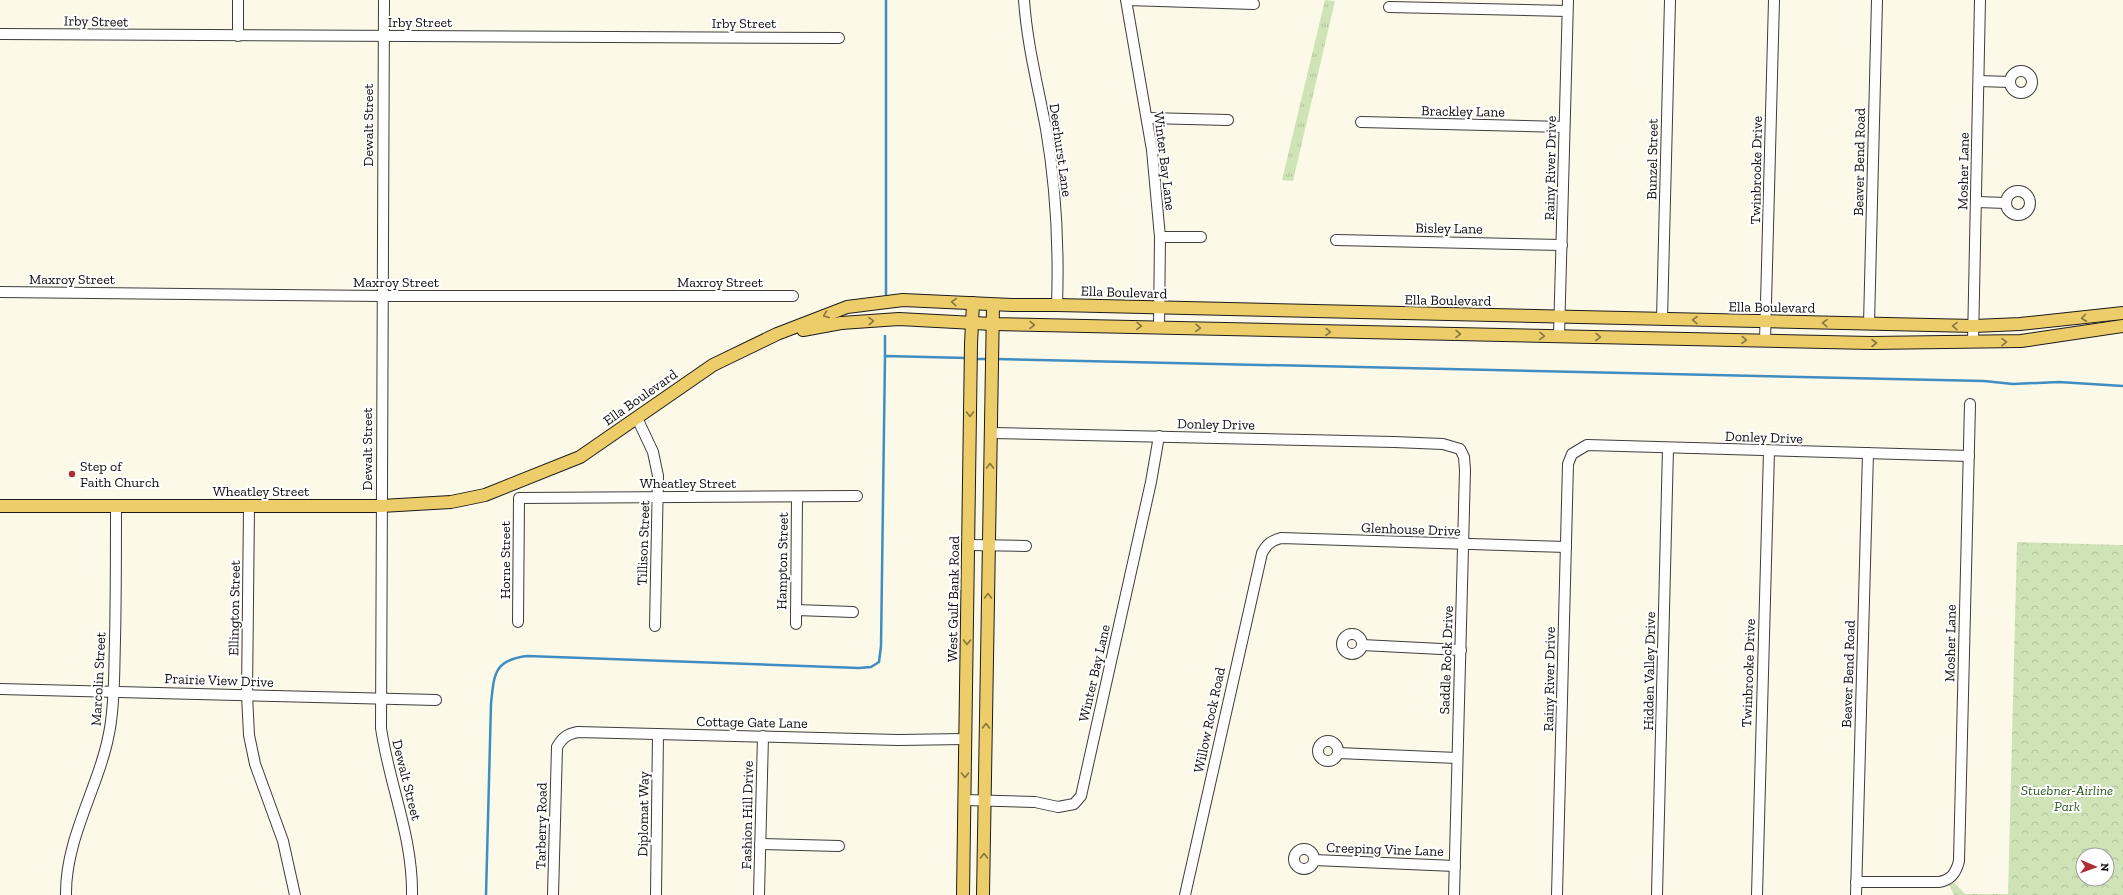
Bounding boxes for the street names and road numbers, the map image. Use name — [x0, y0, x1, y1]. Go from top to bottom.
street label: Irby Street — [64, 12, 129, 31]
street label: Irby Street — [388, 14, 453, 31]
street label: Irby Street — [712, 15, 777, 32]
street label: Dewalt Street — [360, 83, 377, 166]
street label: Deerhurst Lane — [1046, 102, 1076, 198]
street label: Brackley Lane — [1421, 102, 1505, 121]
street label: Beaver Bend Road — [1850, 108, 1869, 216]
street label: Winter Bay Lane — [1150, 111, 1179, 212]
street label: Rainy River Drive — [1541, 115, 1560, 220]
street label: Twinbrooke Drive — [1747, 115, 1766, 224]
street label: Bunzel Street — [1643, 117, 1662, 200]
street label: Mosher Lane — [1954, 132, 1973, 210]
street label: Bisley Lane — [1415, 219, 1483, 238]
street label: Maxroy Street — [29, 271, 116, 288]
street label: Maxroy Street — [353, 274, 440, 291]
street label: Maxroy Street — [677, 274, 764, 291]
street label: Ella Boulevard — [1080, 282, 1168, 303]
street label: Ella Boulevard — [1405, 291, 1492, 310]
street label: Ella Boulevard — [1729, 298, 1816, 317]
street label: Ella Boulevard — [600, 365, 681, 429]
street label: Dewalt Street — [359, 407, 376, 490]
street label: Donley Drive — [1177, 415, 1256, 434]
street label: Donley Drive — [1725, 428, 1804, 447]
street label: Wheatley Street — [640, 475, 737, 492]
street label: Wheatley Street — [213, 483, 310, 500]
street label: Tillison Street — [634, 499, 654, 586]
street label: Hampton Street — [773, 511, 792, 610]
street label: Glenhouse Drive — [1361, 519, 1462, 540]
street label: Horne Street — [497, 520, 514, 599]
street label: West Gulf Bank Road — [944, 535, 963, 662]
street label: Ellington Street — [225, 559, 244, 656]
street label: Mosher Lane — [1941, 604, 1960, 682]
street label: Saddle Rock Drive — [1436, 605, 1457, 715]
street label: Hidden Valley Drive — [1640, 611, 1659, 731]
street label: Twinbrooke Drive — [1738, 618, 1759, 728]
street label: Beaver Bend Road — [1838, 620, 1859, 728]
street label: Winter Bay Lane — [1075, 622, 1114, 723]
street label: Rainy River Drive — [1540, 626, 1559, 731]
street label: Marcolin Street — [88, 631, 109, 727]
street label: Willow Rock Road — [1190, 665, 1229, 774]
street label: Prairie View Drive — [164, 670, 274, 691]
street label: Cottage Gate Lane — [696, 713, 808, 732]
street label: Dewalt Street — [388, 738, 425, 823]
street label: Fashion Hill Drive — [738, 760, 757, 870]
street label: Diplomat Way — [634, 770, 653, 857]
street label: Tarberry Road — [532, 782, 551, 870]
street label: Creeping Vine Lane — [1326, 839, 1444, 860]

